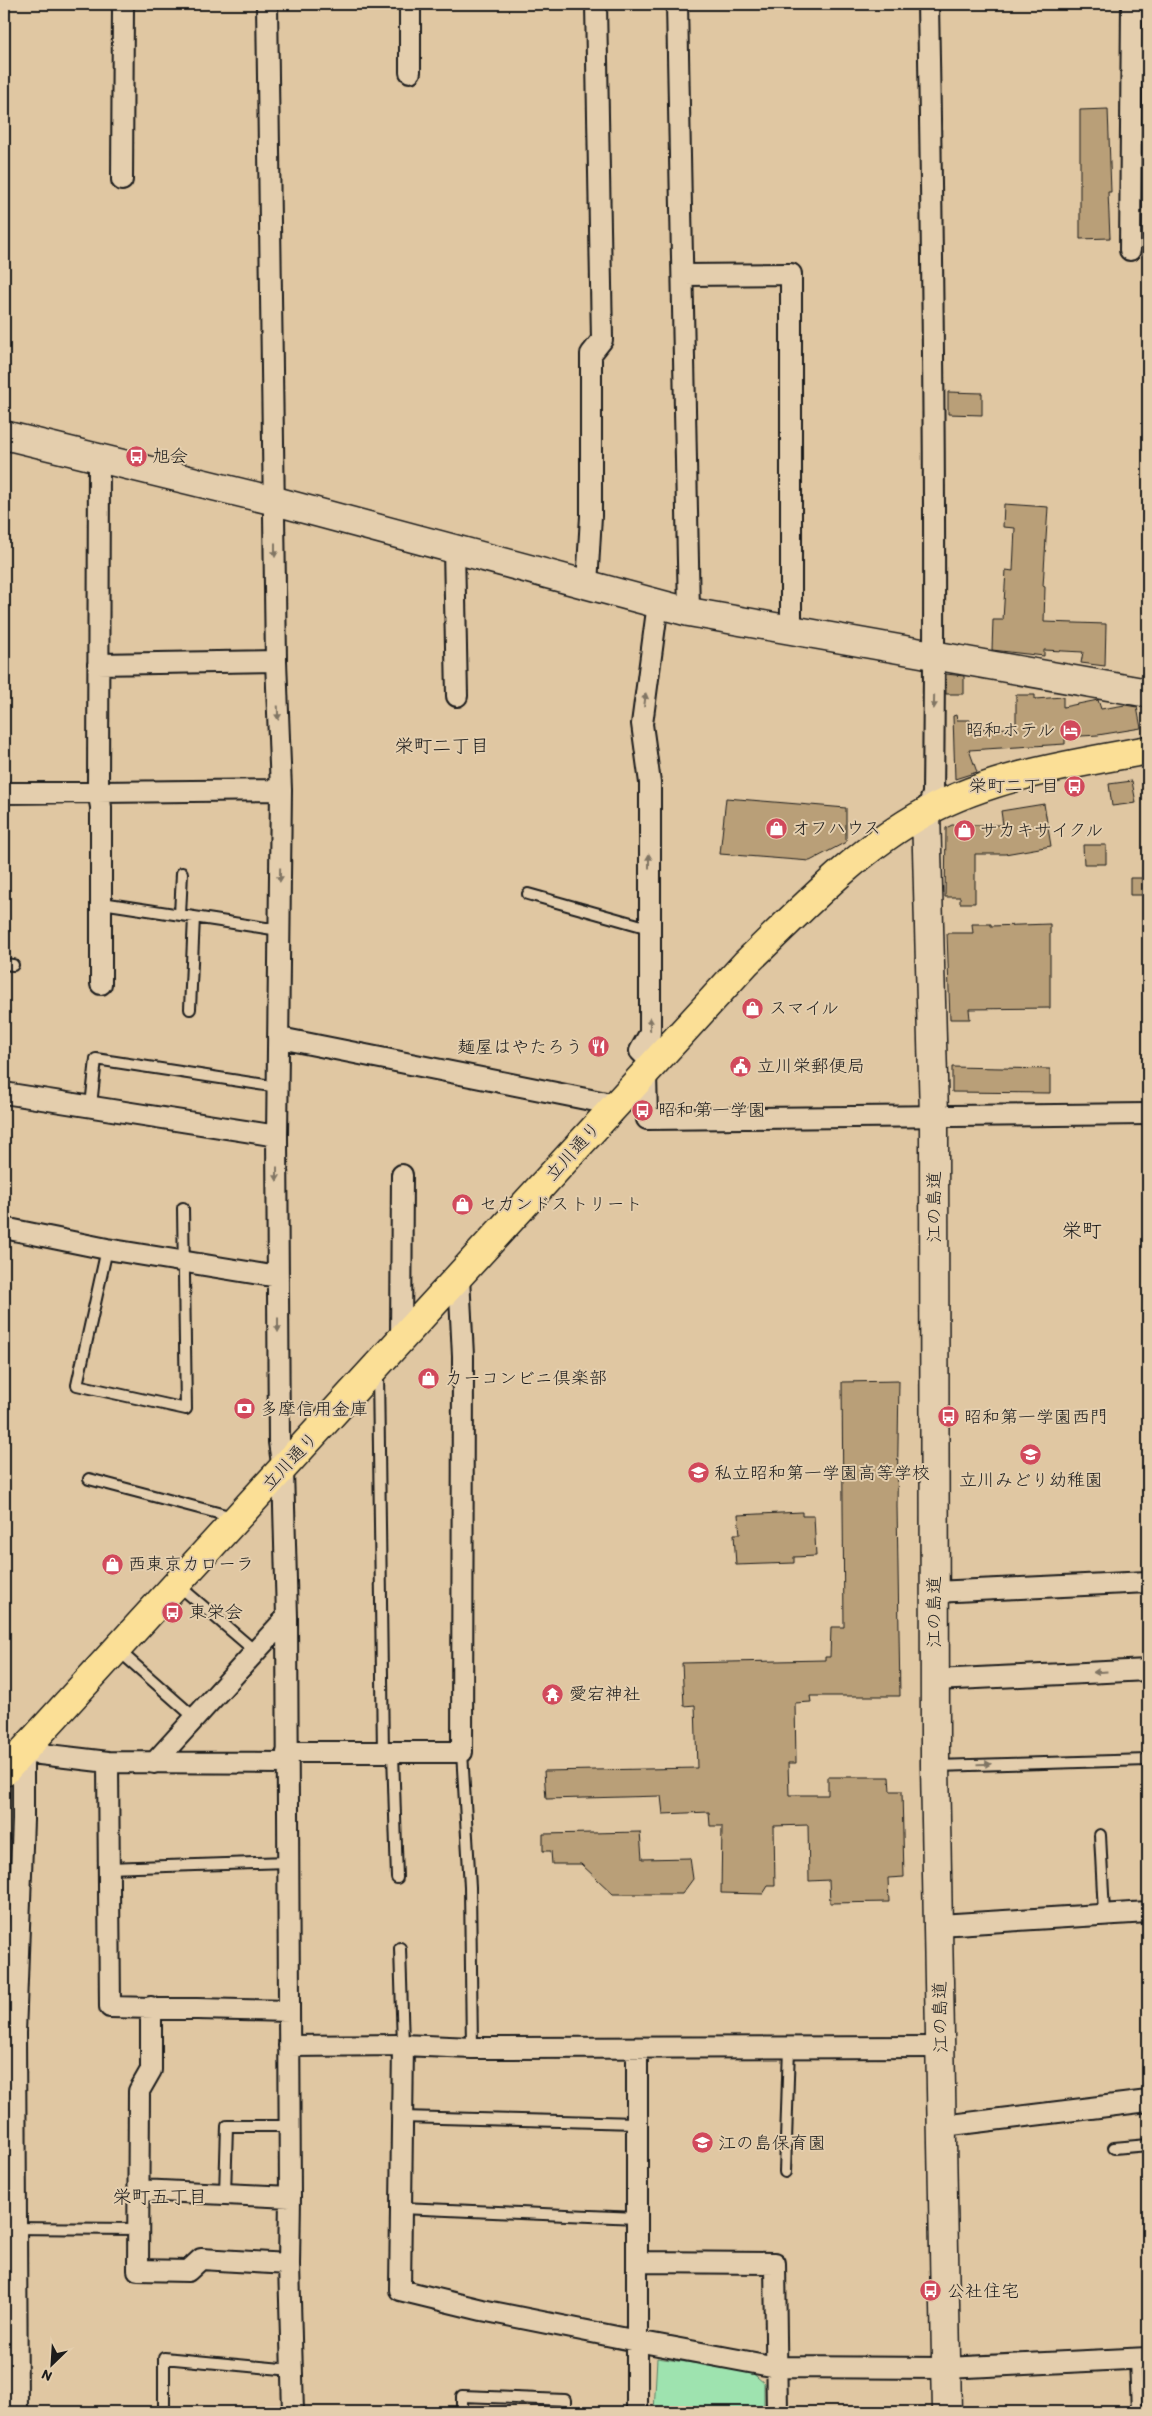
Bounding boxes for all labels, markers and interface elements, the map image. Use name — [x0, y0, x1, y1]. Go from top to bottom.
bus stop icon: 旭会 — [124, 444, 148, 468]
place label: 旭会 — [152, 445, 188, 467]
one-way arrow — [271, 542, 279, 558]
one-way arrow — [642, 691, 650, 707]
one-way arrow — [930, 694, 938, 710]
one-way arrow — [274, 705, 282, 721]
hotel icon: 昭和ホテル — [1059, 718, 1083, 742]
place label: 昭和ホテル — [966, 719, 1055, 741]
district label: 栄町二丁目 — [394, 734, 490, 757]
bus stop icon: 栄町二丁目 — [1063, 774, 1087, 798]
place label: 栄町二丁目 — [969, 775, 1059, 797]
shop icon: オフハウス — [764, 816, 788, 840]
place label: オフハウス — [792, 817, 881, 839]
shop icon: サカキサイクル — [952, 818, 976, 842]
place label: サカキサイクル — [980, 819, 1103, 841]
one-way arrow — [645, 853, 653, 869]
one-way arrow — [276, 867, 284, 883]
shop icon: スマイル — [741, 996, 765, 1020]
place label: スマイル — [769, 997, 839, 1019]
one-way arrow — [646, 1016, 654, 1032]
restaurant icon: 麺屋はやたろう — [587, 1035, 611, 1059]
place label: 麺屋はやたろう — [457, 1036, 583, 1058]
public building icon: 立川栄郵便局 — [729, 1054, 753, 1078]
place label: 立川栄郵便局 — [757, 1055, 865, 1077]
bus stop icon: 昭和第一学園 — [630, 1098, 654, 1122]
place label: 昭和第一学園 — [658, 1099, 766, 1121]
street label: 立川通り — [541, 1117, 605, 1185]
one-way arrow — [273, 1167, 281, 1183]
street label: 江の島道 — [923, 1171, 945, 1243]
shop icon: セカンドストリート — [451, 1192, 475, 1216]
place label: セカンドストリート — [479, 1193, 642, 1215]
district label: 栄町 — [1062, 1218, 1102, 1242]
one-way arrow — [274, 1318, 282, 1334]
shop icon: カーコンビニ倶楽部 — [417, 1366, 441, 1390]
place label: カーコンビニ倶楽部 — [445, 1367, 607, 1389]
bank icon: 多摩信用金庫 — [232, 1397, 256, 1421]
place label: 多摩信用金庫 — [260, 1398, 368, 1420]
bus stop icon: 昭和第一学園西門 — [936, 1405, 960, 1429]
place label: 昭和第一学園西門 — [964, 1406, 1108, 1428]
street label: 立川通り — [257, 1427, 323, 1495]
school or university icon: 立川みどり幼稚園 — [1019, 1443, 1043, 1467]
school or university icon: 私立昭和第一学園高等学校 — [686, 1461, 710, 1485]
place label: 私立昭和第一学園高等学校 — [714, 1462, 930, 1484]
place label: 立川みどり幼稚園 — [959, 1469, 1103, 1491]
shop icon: 西東京カローラ — [100, 1552, 124, 1576]
place label: 西東京カローラ — [128, 1553, 254, 1575]
street label: 江の島道 — [923, 1576, 945, 1648]
bus stop icon: 東栄会 — [161, 1600, 185, 1624]
place label: 東栄会 — [189, 1601, 243, 1623]
one-way arrow — [1091, 1669, 1107, 1677]
temple icon: 愛宕神社 — [541, 1682, 565, 1706]
place label: 愛宕神社 — [569, 1683, 641, 1705]
one-way arrow — [976, 1760, 992, 1768]
street label: 江の島道 — [928, 1981, 952, 2053]
school or university icon: 江の島保育園 — [690, 2131, 714, 2155]
place label: 江の島保育園 — [718, 2132, 826, 2154]
district label: 栄町五丁目 — [112, 2185, 208, 2208]
bus stop icon: 公社住宅 — [919, 2279, 943, 2303]
place label: 公社住宅 — [947, 2280, 1019, 2302]
north arrow — [28, 2338, 78, 2388]
text: N — [39, 2366, 55, 2385]

